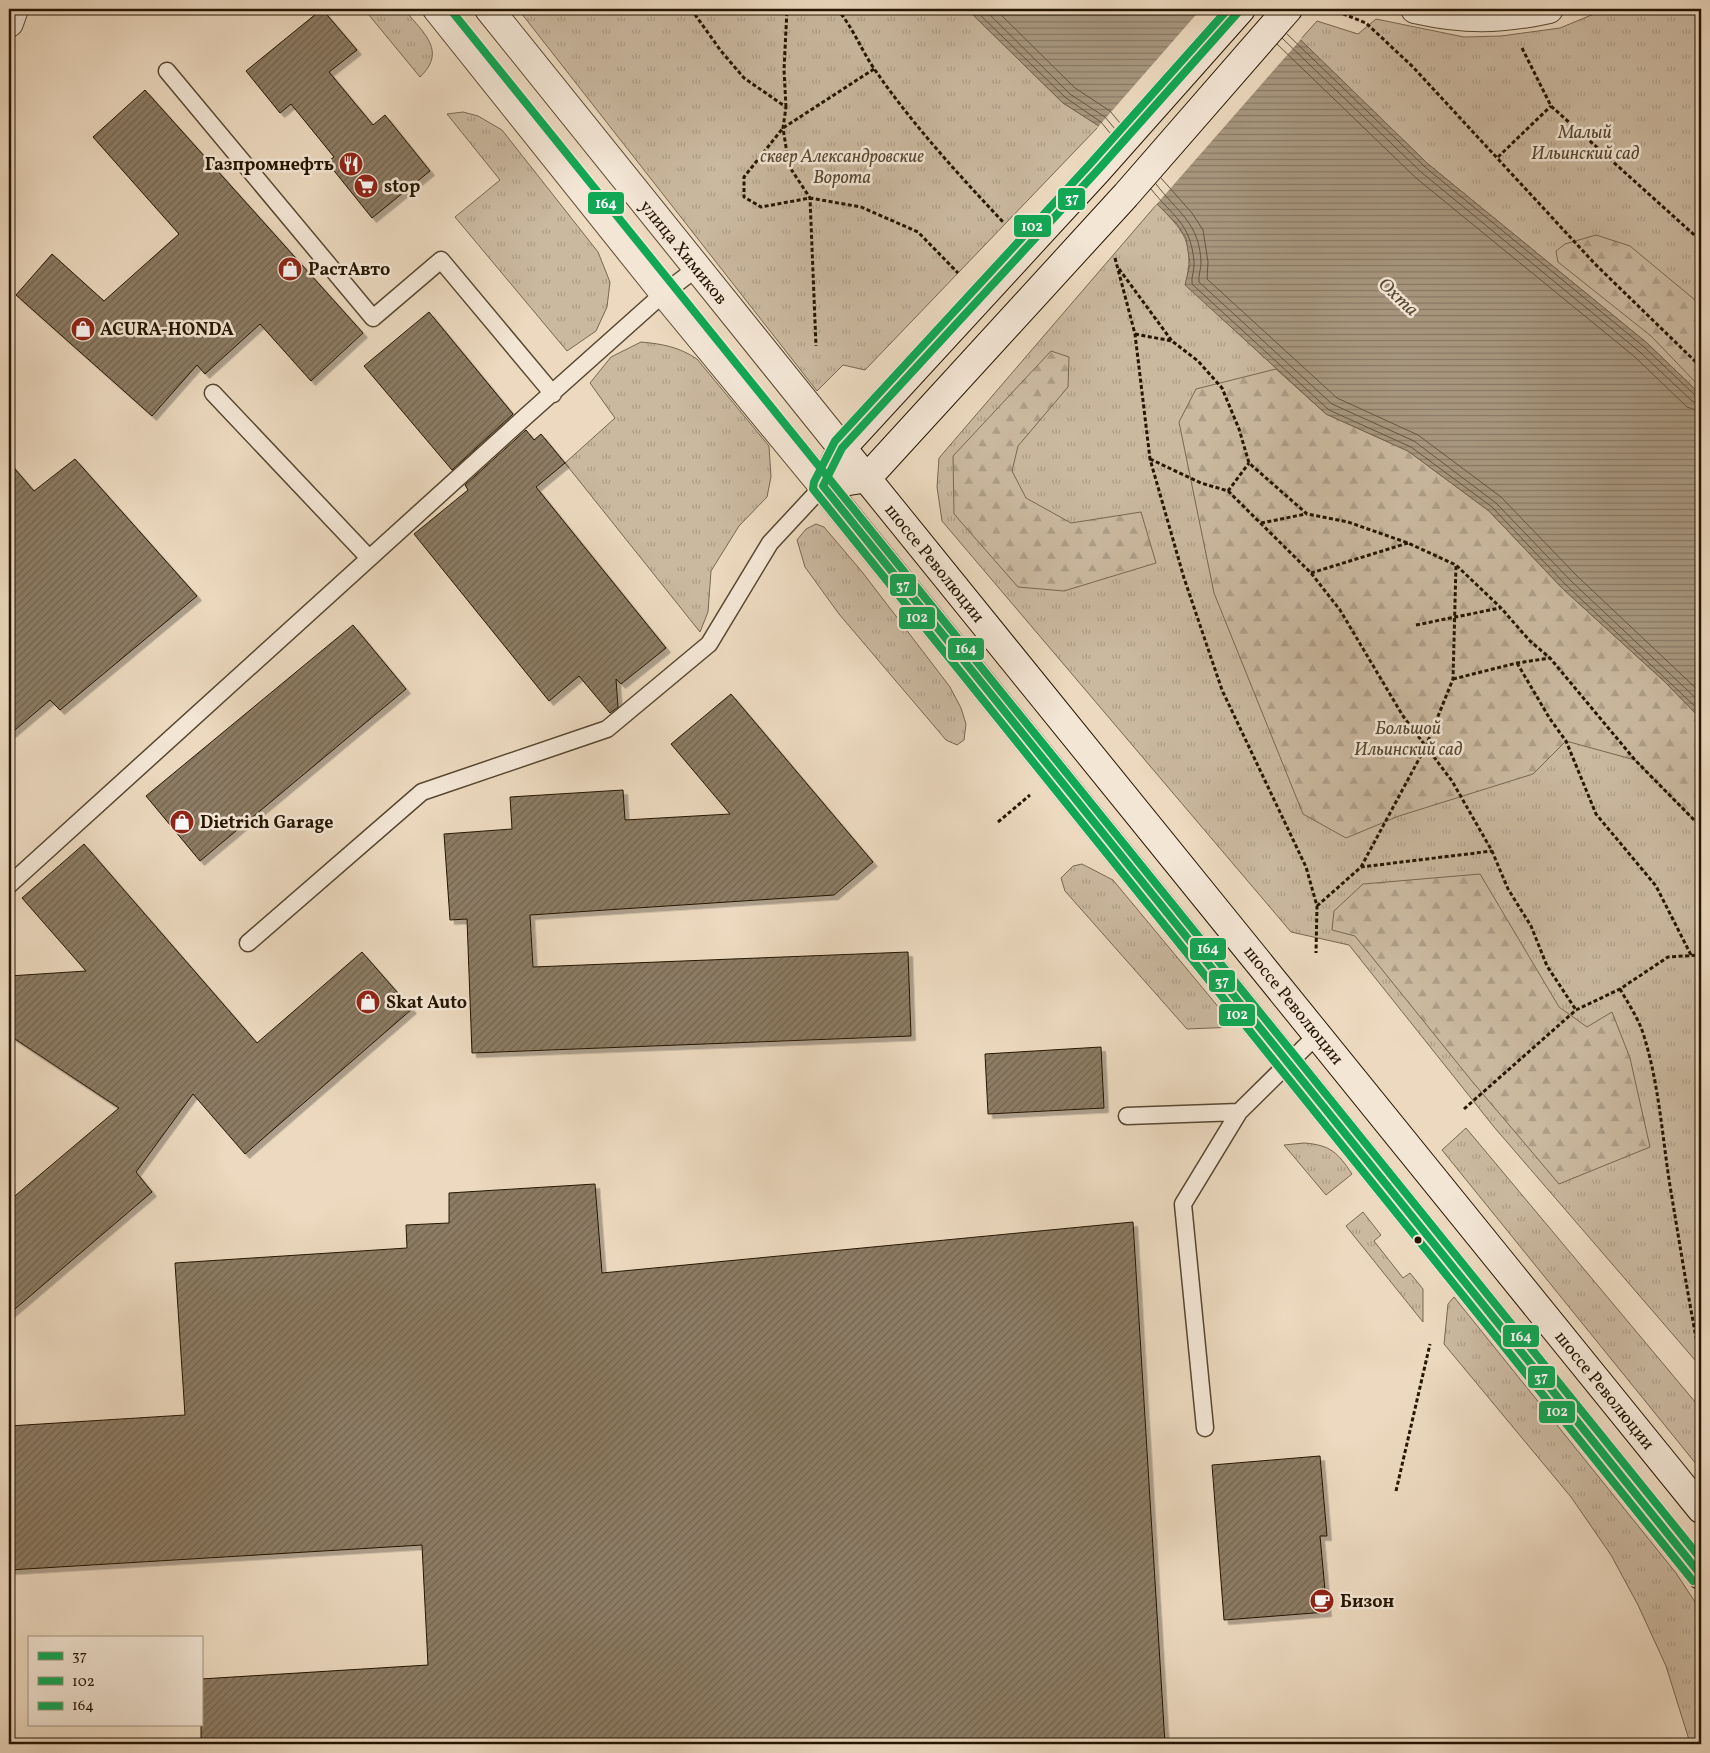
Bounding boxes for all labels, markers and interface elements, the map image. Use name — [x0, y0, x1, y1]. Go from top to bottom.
park label: Малый Ильинский сад — [1531, 121, 1640, 167]
park label: сквер Александровские Ворота — [760, 145, 924, 191]
restaurant icon: Газпромнефть — [338, 151, 364, 177]
place label: Газпромнефть — [205, 153, 334, 178]
supermarket icon: stop — [353, 173, 379, 199]
place label: stop — [384, 175, 420, 200]
line badge: 37 — [1057, 187, 1086, 211]
text: 37 — [1065, 190, 1079, 209]
line badge: 164 — [587, 191, 625, 215]
text: 164 — [595, 195, 617, 214]
street label: улица Химиков — [633, 195, 733, 311]
line badge: 102 — [1013, 214, 1052, 238]
text: 102 — [1021, 218, 1043, 237]
shop icon: РастАвто — [277, 256, 303, 282]
place label: РастАвто — [308, 258, 390, 283]
water label: Охта — [1372, 272, 1424, 323]
shop icon: ACURA-HONDA — [70, 316, 96, 342]
place label: ACURA-HONDA — [100, 318, 234, 343]
street label: шоссе Революции — [878, 499, 990, 629]
line badge: 37 — [889, 573, 917, 597]
text: 37 — [896, 577, 910, 596]
line badge: 102 — [898, 606, 936, 630]
text: 102 — [906, 609, 928, 628]
line badge: 164 — [947, 637, 985, 661]
text: 164 — [955, 640, 977, 659]
park label: Большой Ильинский сад — [1354, 717, 1463, 763]
shop icon: Dietrich Garage — [169, 809, 195, 835]
place label: Dietrich Garage — [200, 811, 334, 836]
line badge: 164 — [1189, 937, 1227, 961]
text: 164 — [1197, 940, 1219, 959]
street label: шоссе Революции — [1237, 941, 1349, 1071]
line badge: 37 — [1208, 969, 1236, 993]
text: 37 — [1215, 973, 1229, 992]
shop icon: Skat Auto — [355, 989, 381, 1015]
place label: Skat Auto — [386, 991, 467, 1016]
line badge: 102 — [1218, 1003, 1256, 1027]
text: 102 — [1226, 1006, 1248, 1025]
unlabelled marker — [1413, 1235, 1423, 1245]
line badge: 164 — [1502, 1324, 1540, 1348]
street label: шоссе Революции — [1548, 1326, 1660, 1456]
text: 164 — [1510, 1328, 1532, 1347]
line badge: 37 — [1527, 1365, 1556, 1389]
text: 37 — [1534, 1369, 1548, 1388]
line badge: 102 — [1538, 1400, 1576, 1424]
text: 102 — [1546, 1403, 1568, 1422]
cafe icon: Бизон — [1309, 1588, 1335, 1614]
place label: Бизон — [1340, 1590, 1395, 1615]
legend — [28, 1636, 202, 1726]
text: 37 — [72, 1646, 87, 1667]
text: 102 — [72, 1672, 95, 1693]
text: 164 — [72, 1696, 94, 1717]

